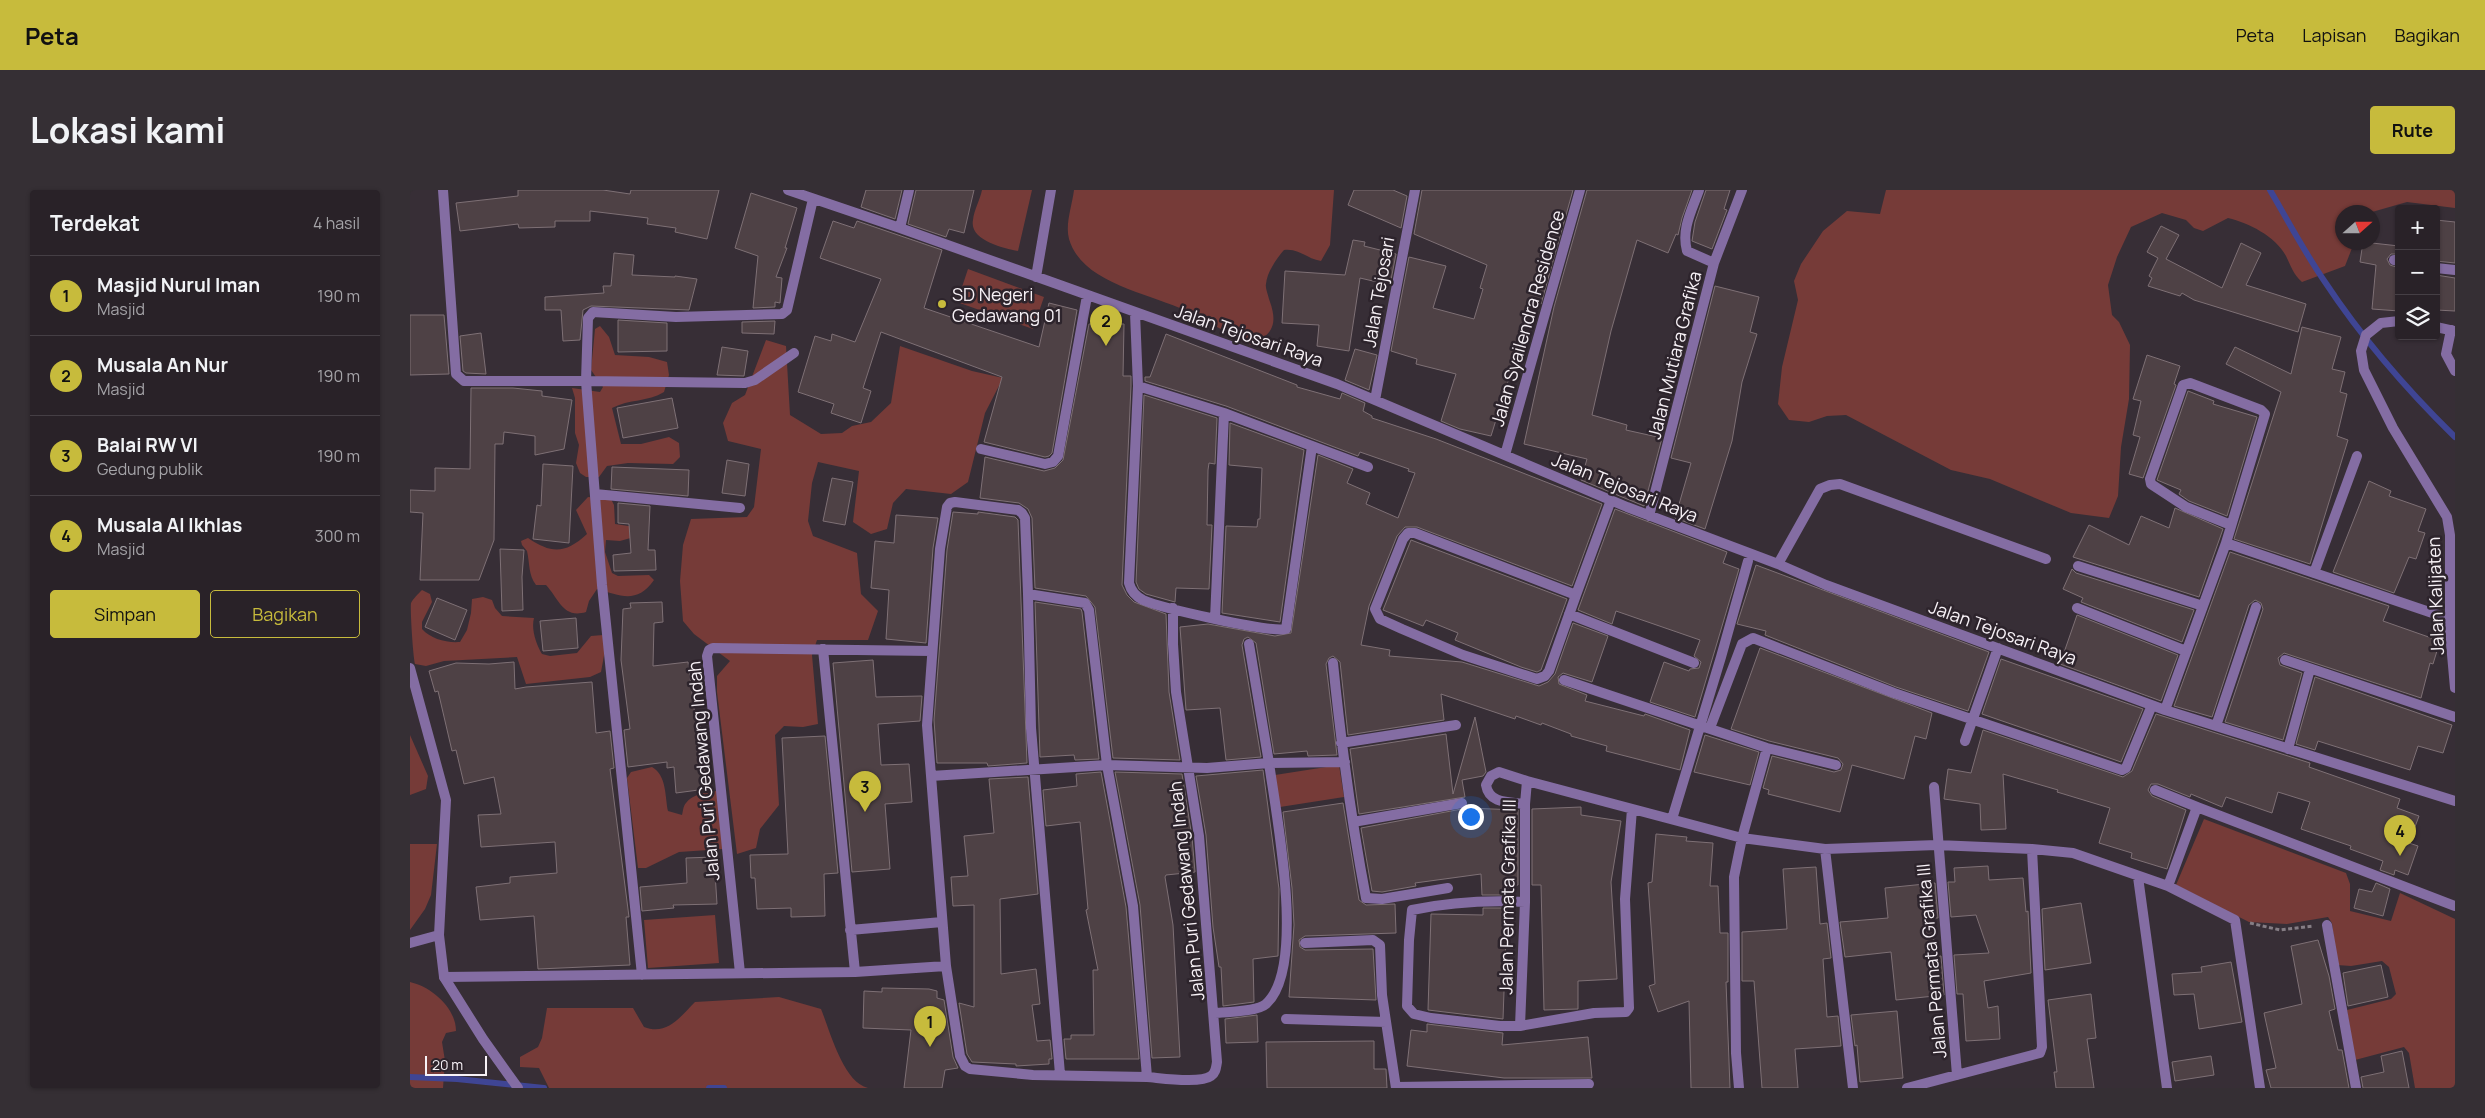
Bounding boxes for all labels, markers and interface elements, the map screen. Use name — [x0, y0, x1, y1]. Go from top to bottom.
text: Peta — [25, 19, 79, 52]
text: Peta — [2236, 23, 2274, 47]
text: Lapisan — [2302, 23, 2366, 47]
text: Bagikan — [2394, 23, 2460, 47]
text: Lokasi kami — [30, 106, 225, 154]
button: Rute — [2370, 106, 2455, 154]
north arrow — [2335, 205, 2380, 250]
map controls — [2395, 205, 2440, 340]
button: + — [2395, 205, 2440, 250]
street label: Jalan Syailendra Residence — [1485, 207, 1569, 429]
text: Terdekat — [50, 209, 140, 237]
text: 4 hasil — [313, 212, 360, 234]
street label: Jalan Tejosari — [1356, 235, 1400, 349]
button: − — [2395, 250, 2440, 295]
street label: Jalan Mutiara Grafika — [1642, 268, 1706, 442]
text: Masjid Nurul Iman — [97, 272, 260, 298]
place label: SD Negeri Gedawang 01 — [952, 282, 1062, 327]
text: 1 — [62, 285, 70, 307]
text: 190 m — [317, 285, 360, 307]
button: layers — [2395, 295, 2440, 340]
text: Masjid — [97, 298, 145, 320]
marker: SD Negeri Gedawang 01 — [936, 298, 948, 310]
street label: Jalan Tejosari Raya — [1172, 298, 1326, 372]
pin: 2 — [1090, 305, 1122, 346]
text: Musala An Nur — [97, 352, 228, 378]
text: 2 — [61, 365, 71, 387]
text: 190 m — [317, 365, 360, 387]
text: Masjid — [97, 378, 145, 400]
text: Balai RW VI — [97, 432, 198, 458]
text: 3 — [61, 445, 71, 467]
text: 190 m — [317, 445, 360, 467]
street label: Jalan Tejosari Raya — [1548, 447, 1702, 527]
text: Gedung publik — [97, 458, 203, 480]
text: Musala Al Ikhlas — [97, 512, 242, 538]
text: 4 — [61, 525, 71, 547]
text: 300 m — [315, 525, 360, 547]
street label: Jalan Kalijaten — [2421, 537, 2449, 655]
text: Masjid — [97, 538, 145, 560]
button: Simpan — [50, 590, 200, 638]
button: Bagikan — [210, 590, 360, 638]
street label: Jalan Tejosari Raya — [1926, 594, 2080, 670]
street label: Jalan Puri Gedawang Indah — [681, 660, 725, 882]
pin: 3 — [849, 771, 881, 812]
street label: Jalan Puri Gedawang Indah — [1163, 780, 1209, 1002]
street label: Jalan Permata Grafika III — [1493, 799, 1521, 995]
your location — [1458, 804, 1484, 830]
pin: 4 — [2384, 815, 2416, 856]
street label: Jalan Permata Grafika III — [1911, 863, 1951, 1059]
pin: 1 — [914, 1006, 946, 1047]
scale bar — [425, 1053, 488, 1076]
text: 20 m — [432, 1055, 463, 1074]

